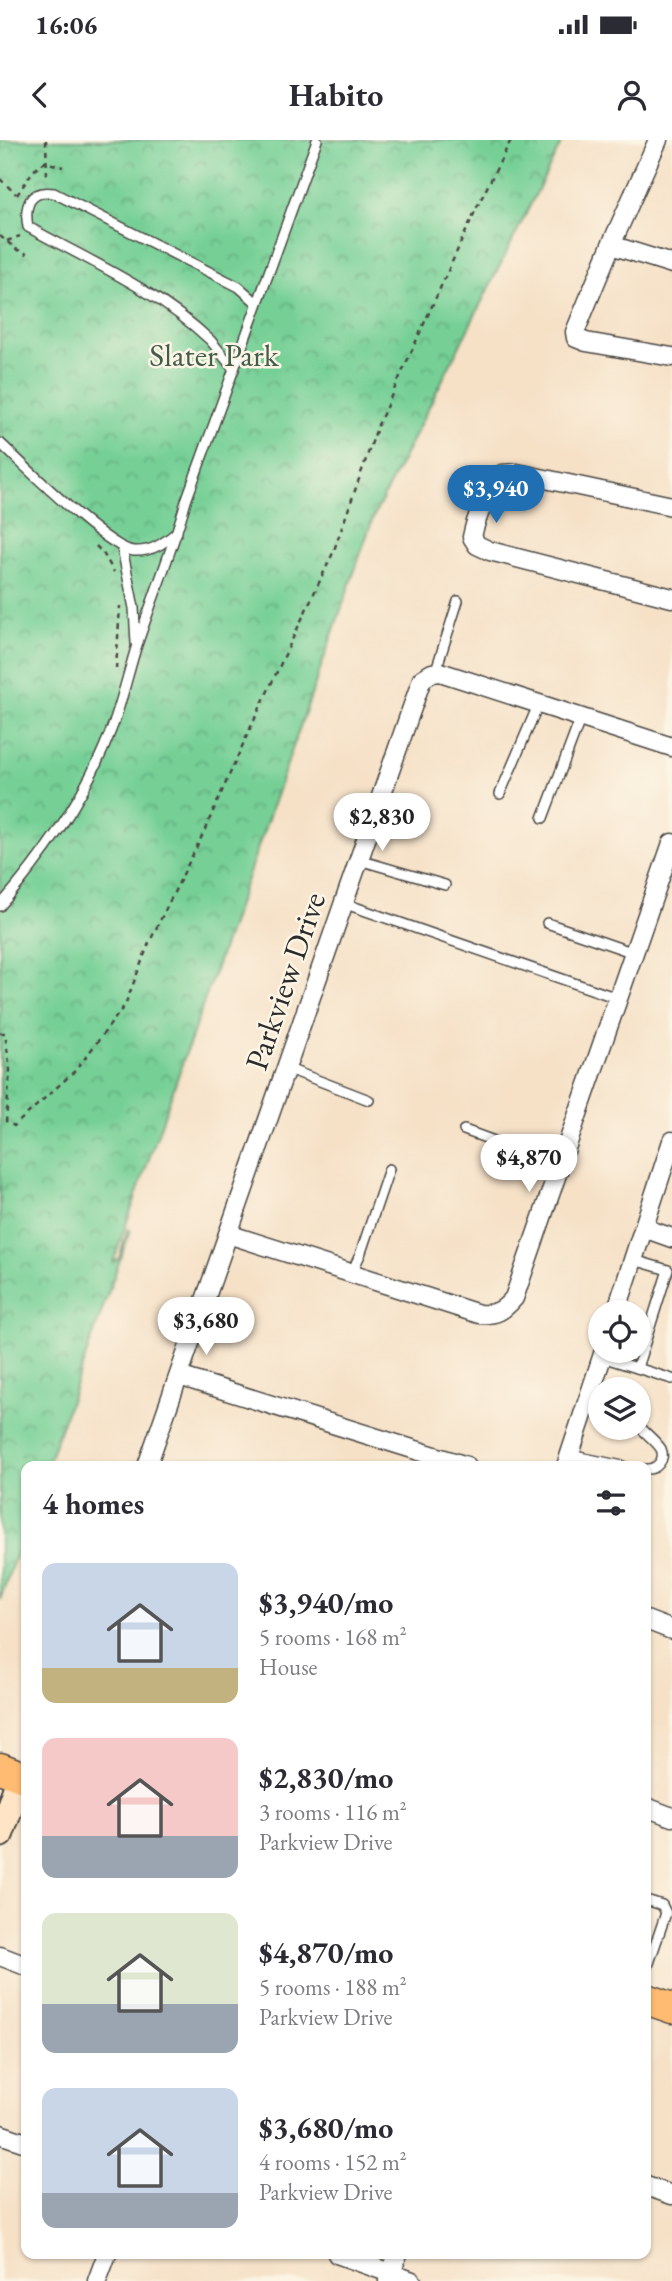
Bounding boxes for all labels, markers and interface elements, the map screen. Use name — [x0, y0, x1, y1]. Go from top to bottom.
text: 16:06 — [35, 8, 97, 42]
text: Habito — [289, 74, 383, 116]
icon: back — [21, 76, 59, 114]
icon: person — [613, 76, 651, 114]
park label: Slater Park — [149, 334, 280, 376]
pin: $3,940 — [439, 466, 553, 525]
text: $3,940 — [464, 473, 528, 503]
pin: $2,830 — [325, 794, 439, 853]
text: $2,830 — [350, 801, 414, 831]
street label: Parkview Drive — [235, 886, 335, 1076]
pin: $4,870 — [472, 1135, 586, 1194]
text: $4,870 — [497, 1142, 561, 1172]
pin: $3,680 — [149, 1298, 263, 1357]
map controls — [588, 1300, 651, 1440]
button: locate — [588, 1300, 651, 1363]
text: $3,680 — [174, 1305, 238, 1335]
button: layers — [588, 1377, 651, 1440]
text: 4 homes — [42, 1484, 144, 1523]
icon: filters — [592, 1484, 630, 1522]
text: $3,940/mo — [259, 1583, 393, 1622]
icon: home — [98, 1591, 182, 1675]
text: 5 rooms · 168 m² — [259, 1622, 407, 1652]
text: House — [259, 1652, 318, 1682]
text: $2,830/mo — [259, 1758, 393, 1797]
icon: home — [98, 1766, 182, 1850]
text: 3 rooms · 116 m² — [259, 1797, 407, 1827]
text: Parkview Drive — [259, 1827, 392, 1857]
text: $4,870/mo — [259, 1933, 393, 1972]
icon: home — [98, 1941, 182, 2025]
text: 5 rooms · 188 m² — [259, 1972, 407, 2002]
text: Parkview Drive — [259, 2002, 392, 2032]
text: $3,680/mo — [259, 2108, 393, 2147]
icon: home — [98, 2116, 182, 2200]
text: 4 rooms · 152 m² — [259, 2147, 407, 2177]
text: Parkview Drive — [259, 2177, 392, 2207]

